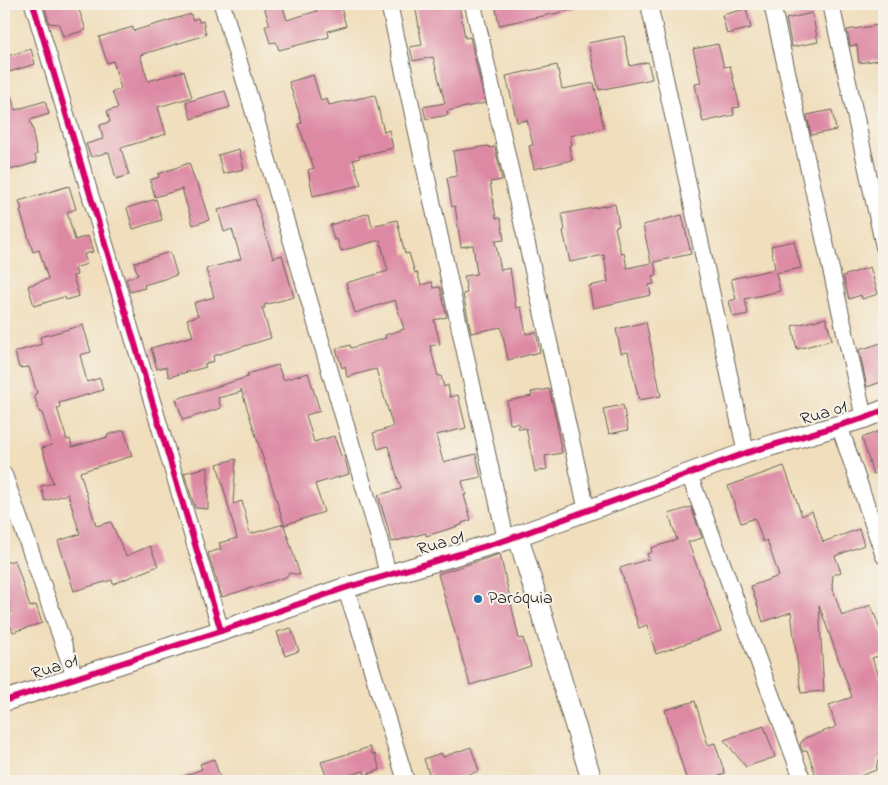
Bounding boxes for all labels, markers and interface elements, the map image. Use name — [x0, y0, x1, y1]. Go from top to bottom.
street label: Rua 01 — [797, 394, 851, 433]
street label: Rua 01 — [414, 524, 468, 563]
place label: Paróquia — [488, 586, 553, 612]
marker: Paróquia — [472, 593, 484, 605]
street label: Rua 01 — [28, 648, 82, 688]

